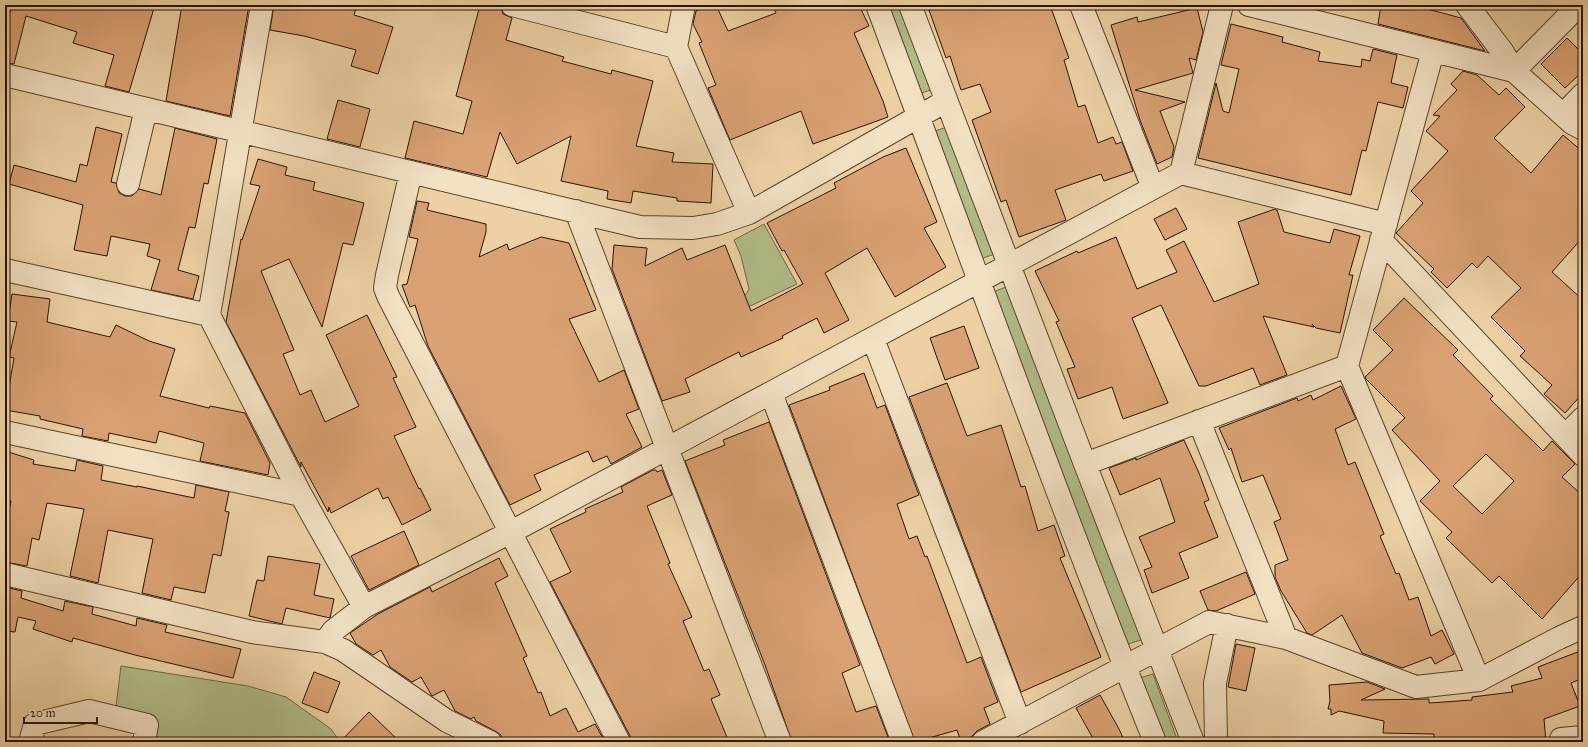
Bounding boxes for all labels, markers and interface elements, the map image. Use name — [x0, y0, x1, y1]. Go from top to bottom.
scale bar — [24, 699, 97, 725]
text: 20 m — [30, 706, 56, 720]

